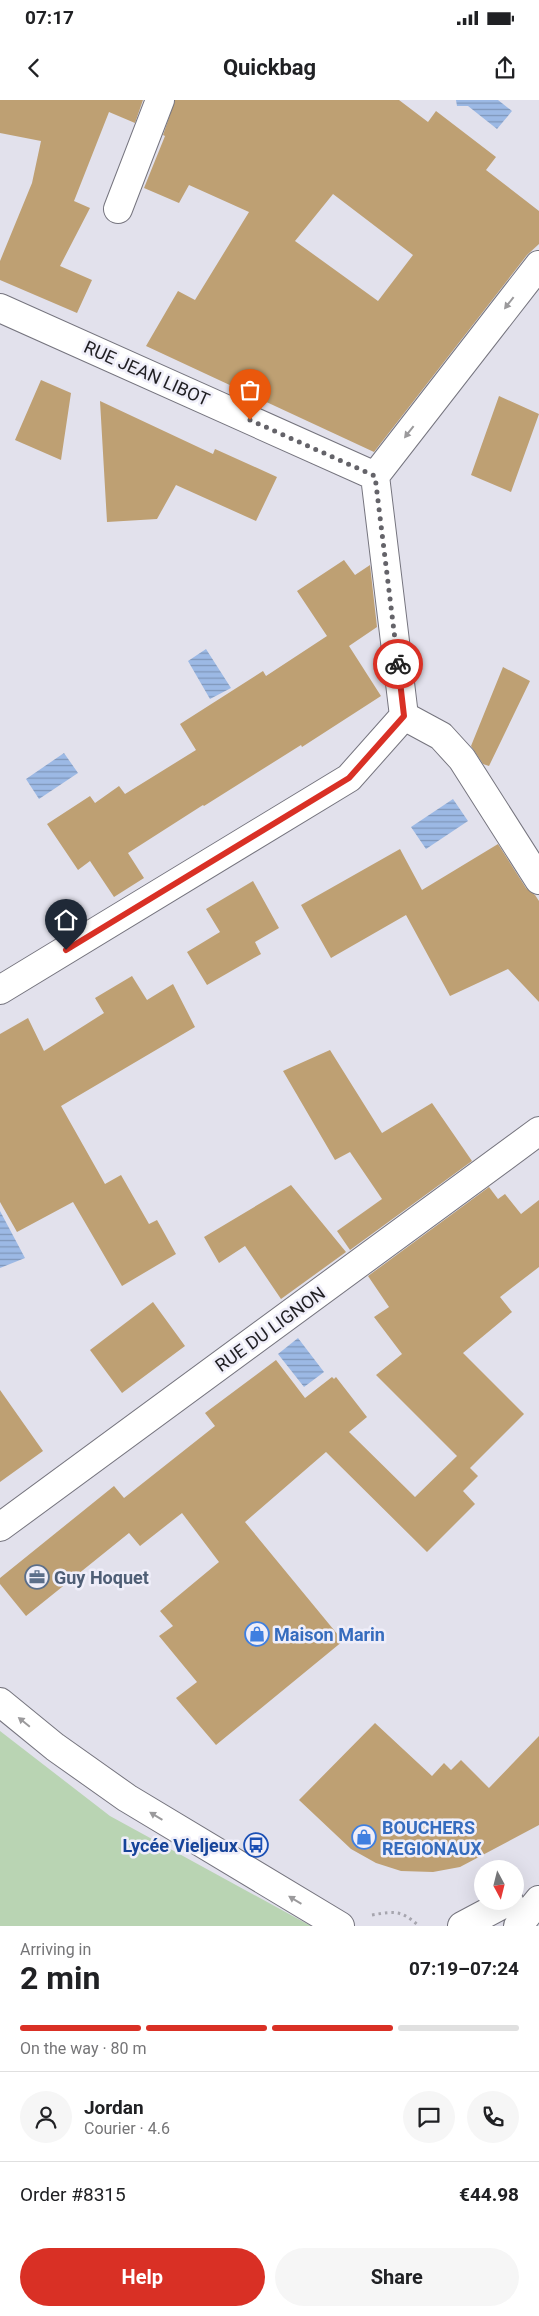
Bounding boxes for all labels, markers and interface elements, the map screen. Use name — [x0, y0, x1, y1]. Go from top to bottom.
text: 07:17 — [25, 6, 74, 29]
icon: back — [20, 54, 48, 82]
icon: share — [491, 54, 519, 82]
text: Quickbag — [223, 55, 316, 80]
one-way arrow — [504, 297, 514, 310]
street label: RUE JEAN LIBOT — [81, 336, 213, 410]
pin — [229, 369, 271, 420]
icon: bag — [236, 376, 264, 404]
one-way arrow — [404, 425, 415, 438]
courier — [373, 639, 423, 689]
icon: bike — [384, 650, 412, 678]
pin — [45, 899, 87, 950]
icon: home — [52, 906, 80, 934]
street label: RUE DU LIGNON — [211, 1282, 329, 1376]
office icon: Guy Hoquet — [24, 1564, 50, 1590]
place label: Guy Hoquet — [54, 1567, 149, 1588]
shop icon: Maison Marin — [244, 1621, 270, 1647]
place label: Maison Marin — [274, 1624, 385, 1645]
one-way arrow — [17, 1716, 30, 1727]
one-way arrow — [149, 1811, 162, 1820]
place label: BOUCHERS REGIONAUX — [382, 1817, 482, 1859]
shop icon: BOUCHERS REGIONAUX — [351, 1824, 377, 1850]
bus stop icon: Lycée Vieljeux — [243, 1832, 269, 1858]
place label: Lycée Vieljeux — [122, 1835, 239, 1856]
north arrow — [474, 1860, 524, 1910]
map controls — [474, 1860, 524, 1910]
one-way arrow — [288, 1895, 301, 1904]
text: Arriving in — [20, 1940, 91, 1959]
text: 07:19–07:24 — [409, 1957, 519, 1980]
text: 2 min — [20, 1959, 100, 1997]
text: On the way · 80 m — [20, 2039, 147, 2058]
button: person — [20, 2091, 72, 2143]
button: chat — [403, 2091, 455, 2143]
button: phone — [467, 2091, 519, 2143]
text: Jordan — [84, 2096, 144, 2119]
text: Courier · 4.6 — [84, 2119, 170, 2138]
text: Order #8315 — [20, 2183, 126, 2206]
text: €44.98 — [459, 2183, 519, 2206]
button: Help — [20, 2248, 265, 2306]
button: Share — [275, 2248, 519, 2306]

